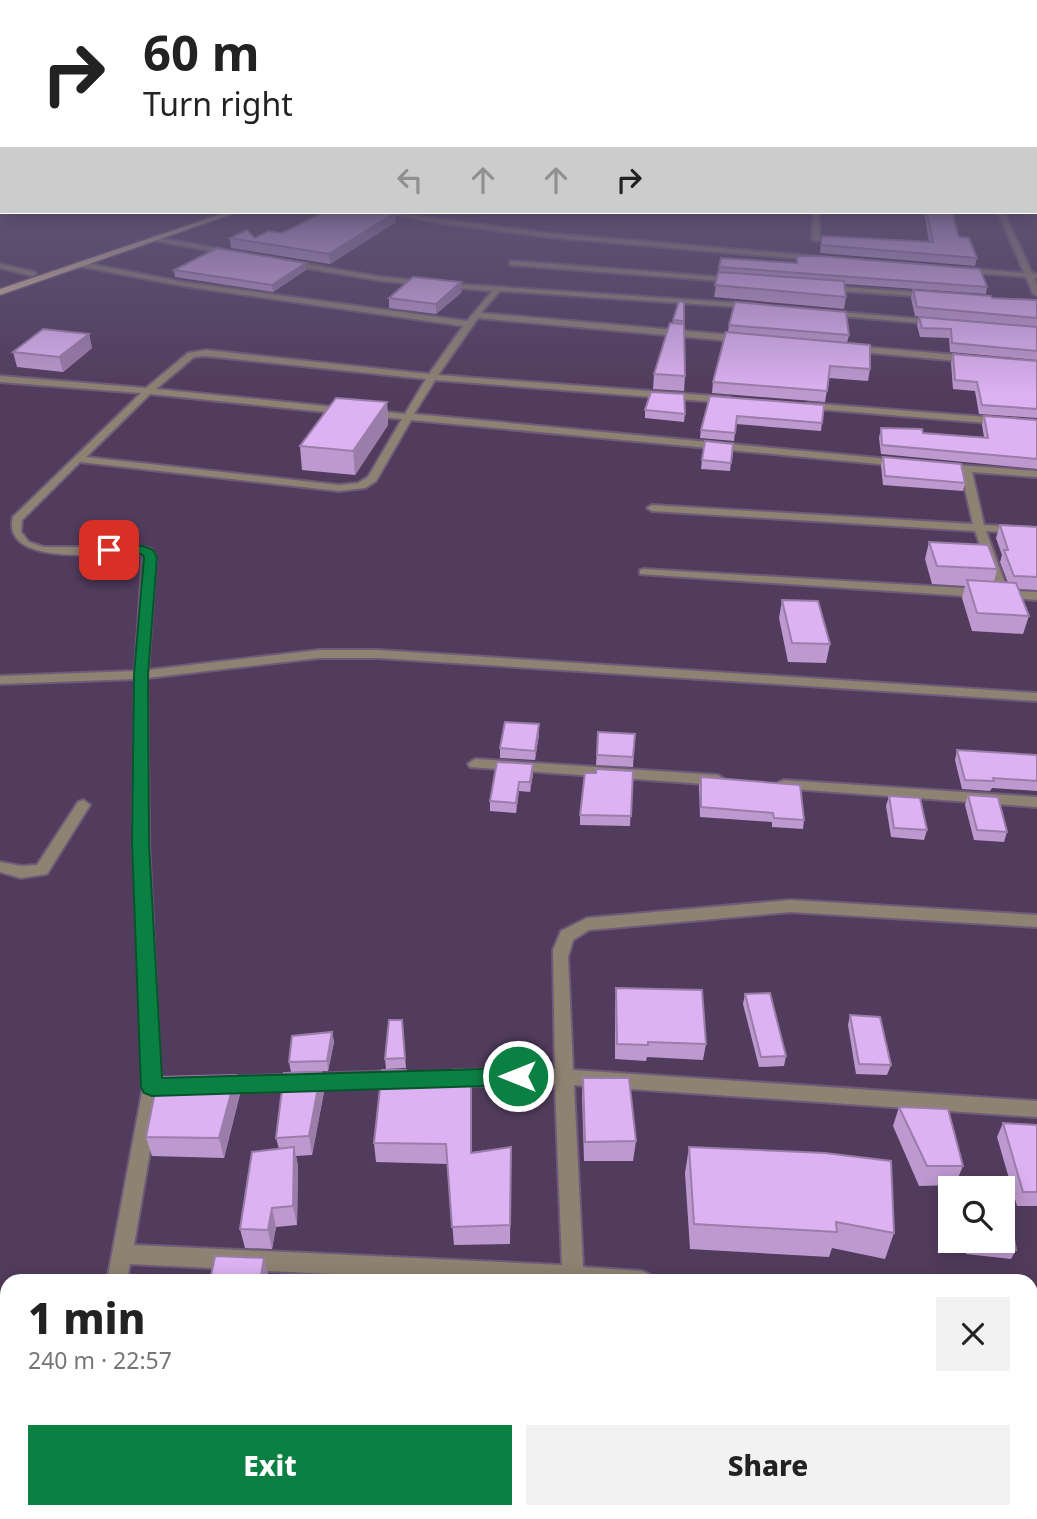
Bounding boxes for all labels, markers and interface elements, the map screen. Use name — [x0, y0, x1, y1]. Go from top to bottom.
text: 60 m — [143, 19, 260, 85]
icon: right — [28, 28, 119, 119]
text: Turn right — [143, 82, 293, 125]
icon: left — [391, 161, 429, 199]
icon: ahead — [464, 161, 502, 199]
icon: ahead — [537, 161, 575, 199]
icon: right — [610, 161, 648, 199]
pin — [79, 520, 139, 580]
icon: arrive — [90, 531, 128, 569]
position arrow — [481, 1039, 555, 1113]
map controls — [938, 1176, 1015, 1253]
button: search — [938, 1176, 1015, 1253]
text: 1 min — [28, 1289, 145, 1346]
button: close — [936, 1297, 1010, 1371]
text: 240 m · 22:57 — [28, 1344, 172, 1376]
button: Exit — [28, 1425, 512, 1505]
button: Share — [526, 1425, 1010, 1505]

